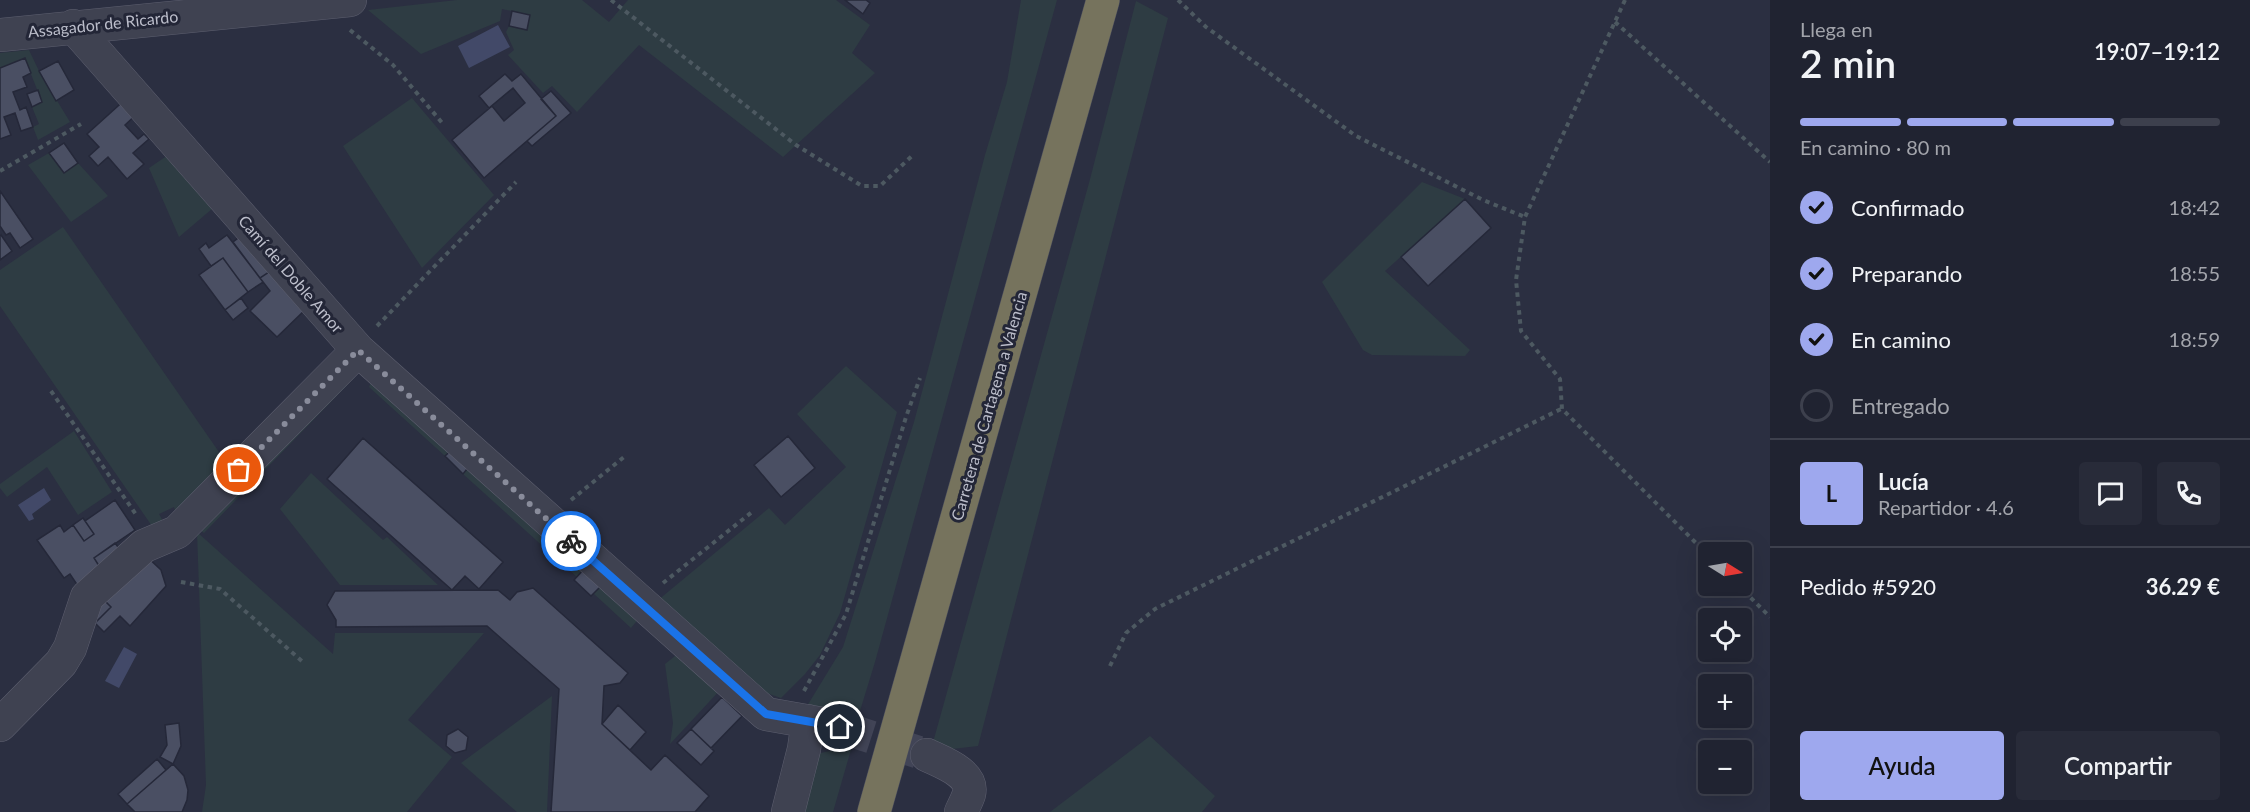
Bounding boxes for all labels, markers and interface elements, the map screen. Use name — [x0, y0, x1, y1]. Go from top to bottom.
street label: Assagador de Ricardo — [27, 6, 179, 41]
text: Llega en — [1800, 17, 1873, 41]
text: 19:07–19:12 — [2094, 38, 2220, 65]
text: 2 min — [1800, 40, 1896, 86]
text: En camino · 80 m — [1800, 135, 1951, 159]
icon: check — [1800, 191, 1833, 224]
text: Confirmado — [1851, 194, 1964, 221]
text: 18:42 — [2169, 195, 2220, 219]
street label: Camí del Doble Amor — [235, 211, 348, 337]
icon: check — [1800, 257, 1833, 290]
text: Preparando — [1851, 260, 1962, 287]
text: 18:55 — [2169, 261, 2220, 285]
street label: Carretera de Cartagena a Valencia — [947, 289, 1030, 522]
icon: check — [1800, 323, 1833, 356]
text: En camino — [1851, 326, 1951, 353]
text: 18:59 — [2169, 327, 2220, 351]
text: Entregado — [1851, 392, 1950, 419]
pin — [213, 444, 264, 495]
icon: bag — [222, 453, 255, 486]
button: chat — [2079, 462, 2142, 525]
button: phone — [2157, 462, 2220, 525]
text: Lucía — [1878, 468, 1929, 495]
text: L — [1826, 480, 1837, 507]
text: Repartidor · 4.6 — [1878, 495, 2014, 519]
courier — [541, 511, 601, 571]
icon: bike — [555, 525, 588, 558]
north arrow — [1698, 542, 1752, 596]
map controls — [1698, 542, 1752, 794]
text: Pedido #5920 — [1800, 573, 1936, 600]
text: 36.29 € — [2146, 573, 2220, 600]
button: locate — [1698, 608, 1752, 662]
button: + — [1698, 674, 1752, 728]
pin — [814, 701, 865, 752]
icon: home — [823, 710, 856, 743]
button: Ayuda — [1800, 731, 2004, 800]
button: Compartir — [2016, 731, 2220, 800]
button: − — [1698, 740, 1752, 794]

